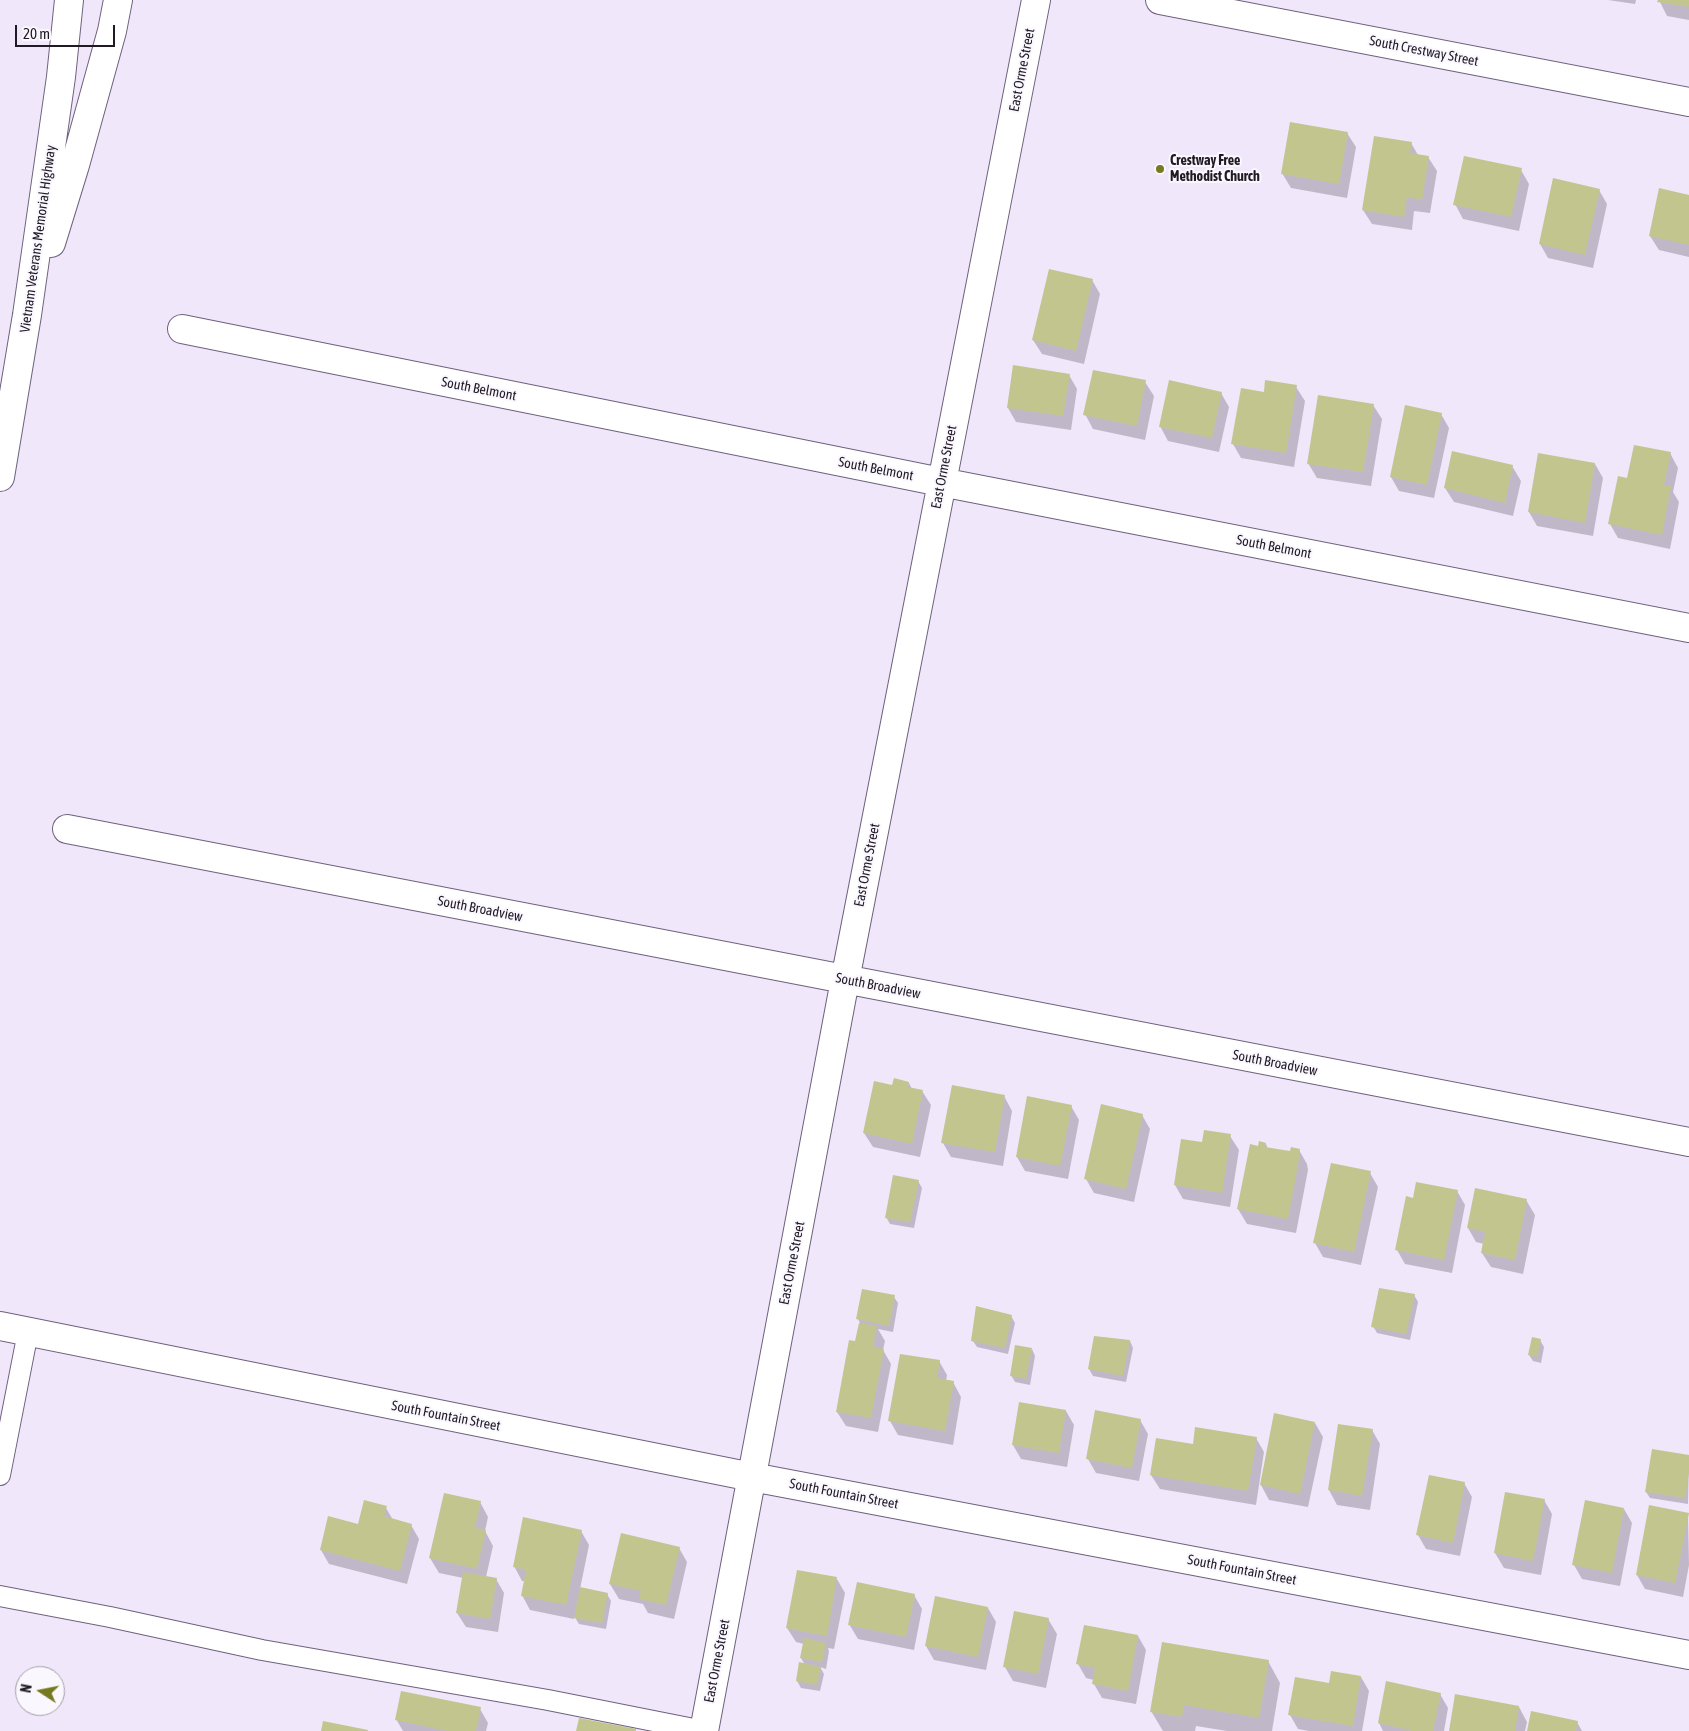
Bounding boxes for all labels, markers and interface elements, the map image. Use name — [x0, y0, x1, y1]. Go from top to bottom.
scale bar — [18, 15, 118, 47]
text: 20 m — [23, 25, 50, 42]
street label: East Orme Street — [1006, 27, 1038, 113]
street label: South Crestway Street — [1368, 32, 1480, 70]
street label: Vietnam Veterans Memorial Highway — [17, 144, 59, 334]
place label: Crestway Free Methodist Church — [1170, 153, 1260, 186]
marker: Crestway Free Methodist Church — [1154, 163, 1166, 175]
street label: South Belmont — [440, 373, 518, 405]
street label: East Orme Street — [928, 424, 960, 510]
street label: South Belmont — [837, 453, 915, 485]
street label: South Belmont — [1235, 531, 1313, 563]
street label: East Orme Street — [851, 822, 883, 908]
street label: South Broadview — [436, 893, 524, 925]
street label: South Broadview — [834, 970, 922, 1002]
street label: South Broadview — [1231, 1047, 1319, 1079]
street label: East Orme Street — [776, 1220, 808, 1306]
street label: South Fountain Street — [390, 1397, 502, 1435]
street label: South Fountain Street — [788, 1475, 900, 1513]
street label: South Fountain Street — [1186, 1551, 1298, 1589]
street label: East Orme Street — [701, 1618, 733, 1704]
north arrow — [15, 1666, 65, 1716]
text: N — [18, 1683, 35, 1694]

